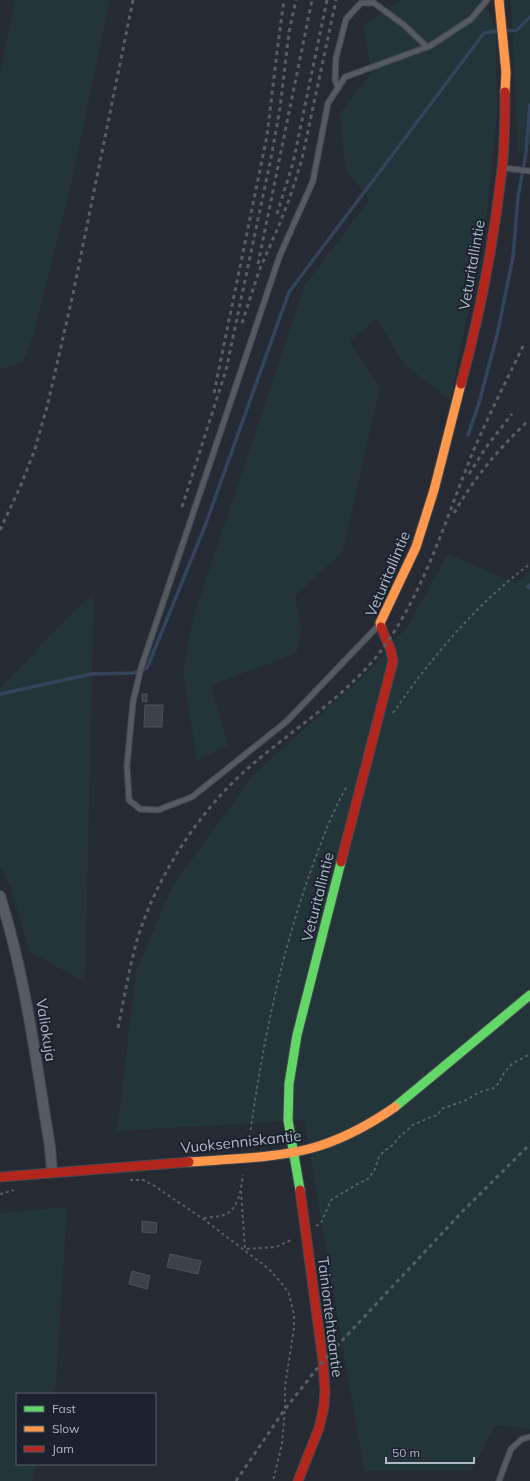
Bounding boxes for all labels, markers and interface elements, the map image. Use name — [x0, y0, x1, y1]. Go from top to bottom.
street label: Veturitallintie — [454, 218, 489, 312]
street label: Veturitallintie — [361, 528, 414, 620]
street label: Veturitallintie — [297, 850, 338, 944]
street label: Valiokuja — [32, 997, 61, 1063]
street label: Vuoksenniskantie — [180, 1126, 302, 1157]
street label: Tainiontehtaantie — [314, 1256, 347, 1378]
legend — [16, 1393, 156, 1465]
text: Fast — [52, 1401, 76, 1416]
text: Slow — [52, 1421, 80, 1436]
scale bar — [386, 1439, 474, 1465]
text: Jam — [52, 1441, 74, 1456]
text: 50 m — [392, 1445, 420, 1460]

